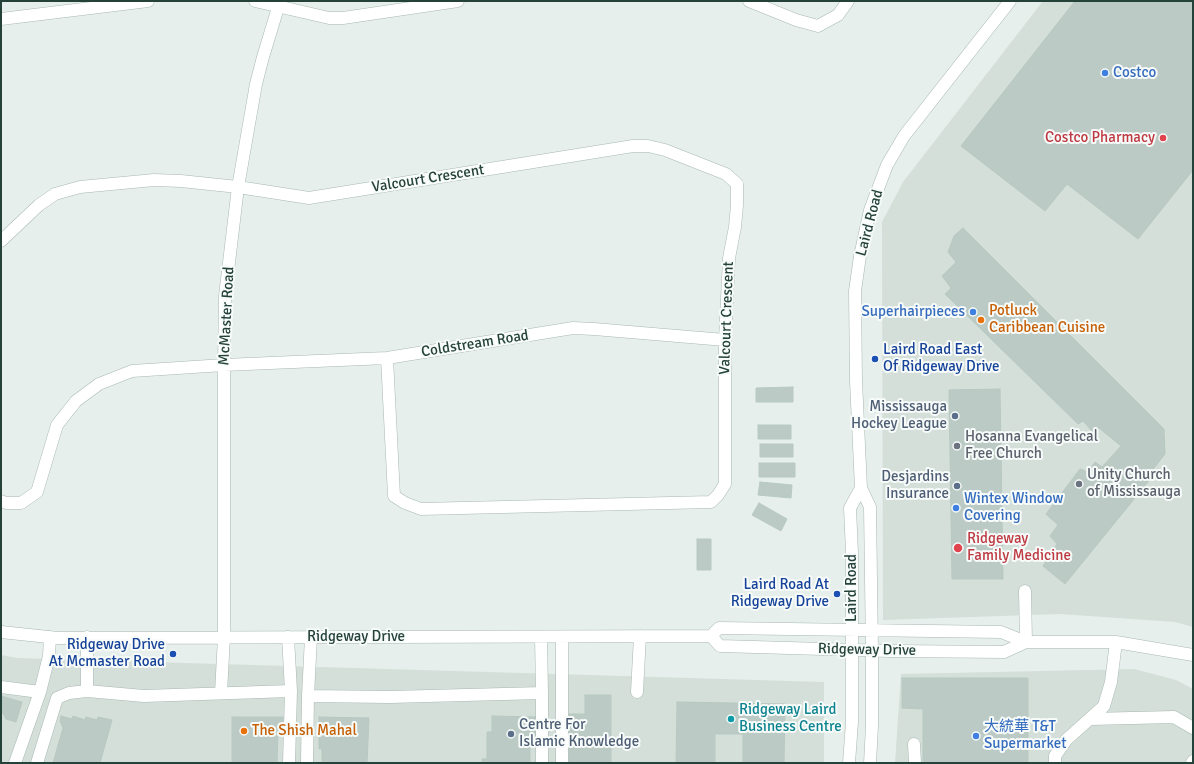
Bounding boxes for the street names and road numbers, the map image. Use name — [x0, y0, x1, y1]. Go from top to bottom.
street label: Valcourt Crescent — [371, 161, 485, 197]
street label: Laird Road — [852, 188, 888, 258]
street label: Valcourt Crescent — [716, 261, 738, 375]
street label: McMaster Road — [215, 266, 239, 366]
street label: Coldstream Road — [420, 327, 530, 361]
street label: Laird Road — [843, 554, 861, 622]
street label: Ridgeway Drive — [307, 628, 405, 646]
street label: Ridgeway Drive — [818, 640, 916, 660]

